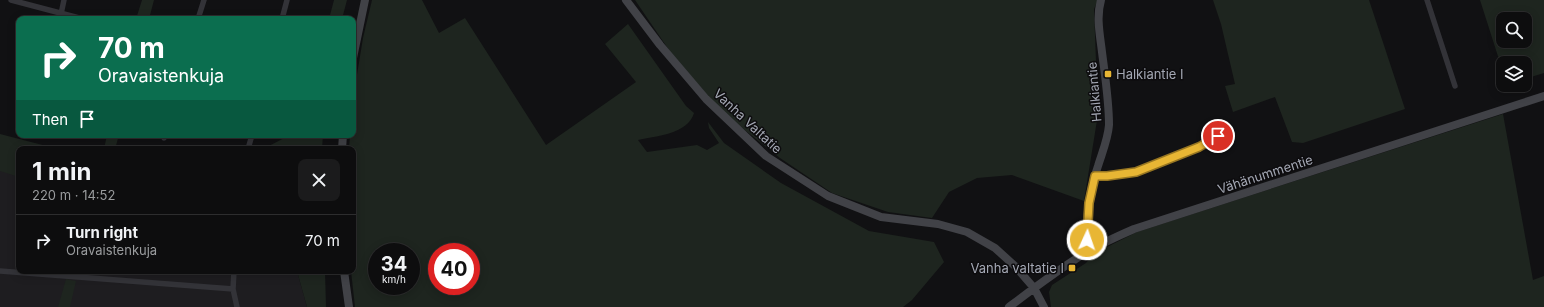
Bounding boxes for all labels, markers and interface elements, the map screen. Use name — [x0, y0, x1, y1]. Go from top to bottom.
map controls — [1496, 12, 1532, 92]
button: search — [1496, 12, 1532, 48]
text: 70 m — [98, 31, 165, 65]
icon: right — [32, 32, 84, 84]
button: layers — [1496, 56, 1532, 92]
street label: Halkiantie — [1083, 61, 1105, 123]
text: Oravaistenkuja — [98, 65, 224, 86]
place label: Halkiantie I — [1116, 66, 1184, 82]
marker: Halkiantie I — [1103, 69, 1113, 79]
street label: Vanha Valtatie — [711, 85, 785, 157]
icon: arrive — [76, 108, 98, 130]
text: Then — [32, 110, 68, 129]
pin — [1201, 119, 1235, 153]
icon: arrive — [1207, 125, 1229, 147]
street label: Vähänummentie — [1215, 151, 1315, 197]
text: 1 min — [32, 157, 91, 186]
button: close — [298, 159, 340, 201]
text: 220 m · 14:52 — [32, 187, 115, 203]
position arrow — [1066, 219, 1108, 261]
text: Turn right — [66, 223, 138, 242]
icon: right — [32, 230, 54, 252]
text: 70 m — [305, 231, 340, 250]
text: Oravaistenkuja — [66, 242, 157, 258]
speed limit sign: 40 — [428, 243, 480, 295]
text: 34 — [381, 252, 407, 276]
place label: Vanha valtatie I — [970, 260, 1064, 276]
marker: Vanha valtatie I — [1067, 263, 1077, 273]
text: km/h — [382, 273, 406, 285]

